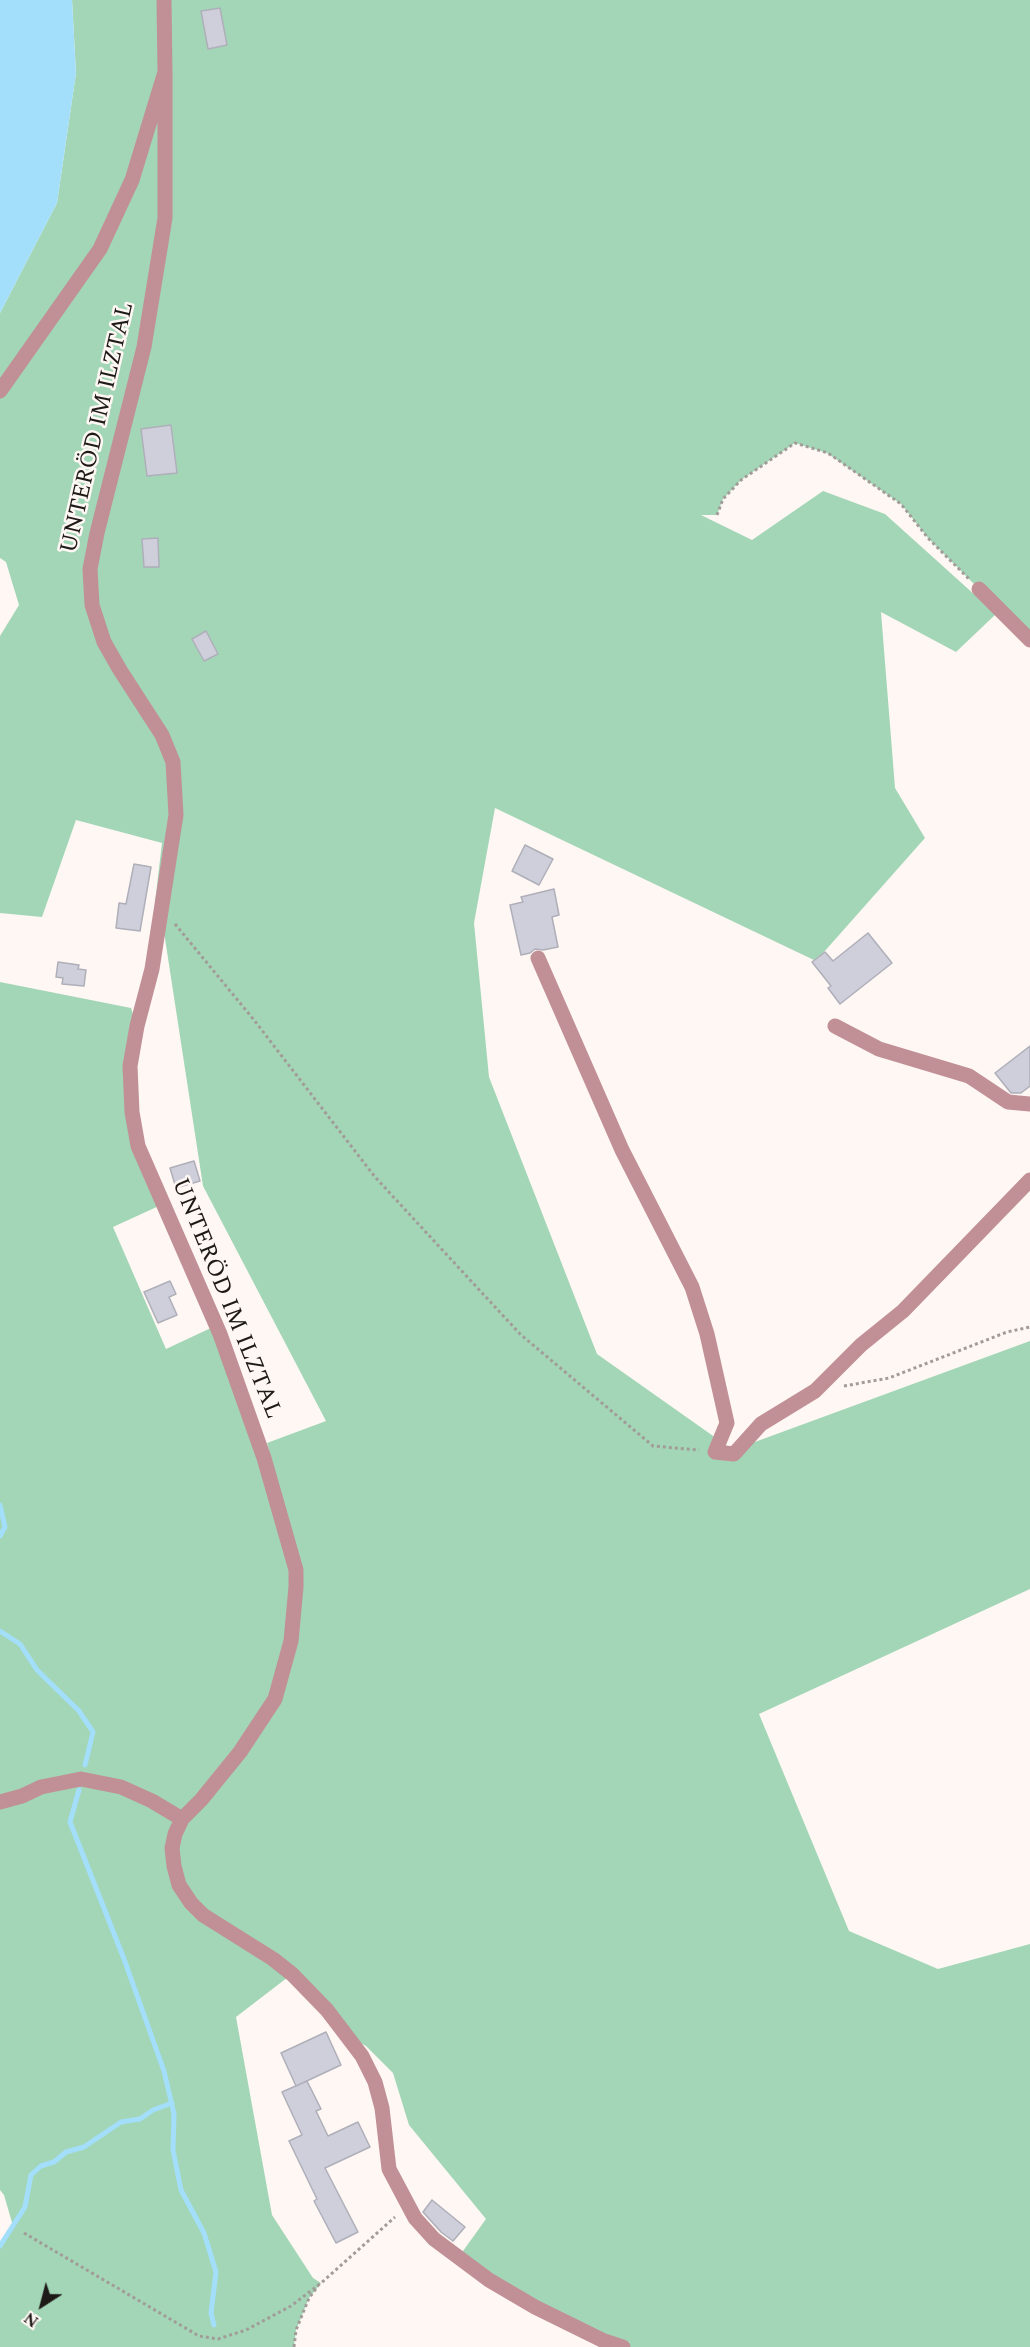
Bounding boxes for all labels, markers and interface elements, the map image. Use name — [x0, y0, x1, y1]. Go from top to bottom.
street label: UNTERÖD IM ILZTAL — [56, 300, 142, 556]
street label: UNTERÖD IM ILZTAL — [164, 1175, 286, 1423]
north arrow — [12, 2275, 72, 2335]
text: N — [19, 2306, 44, 2333]

